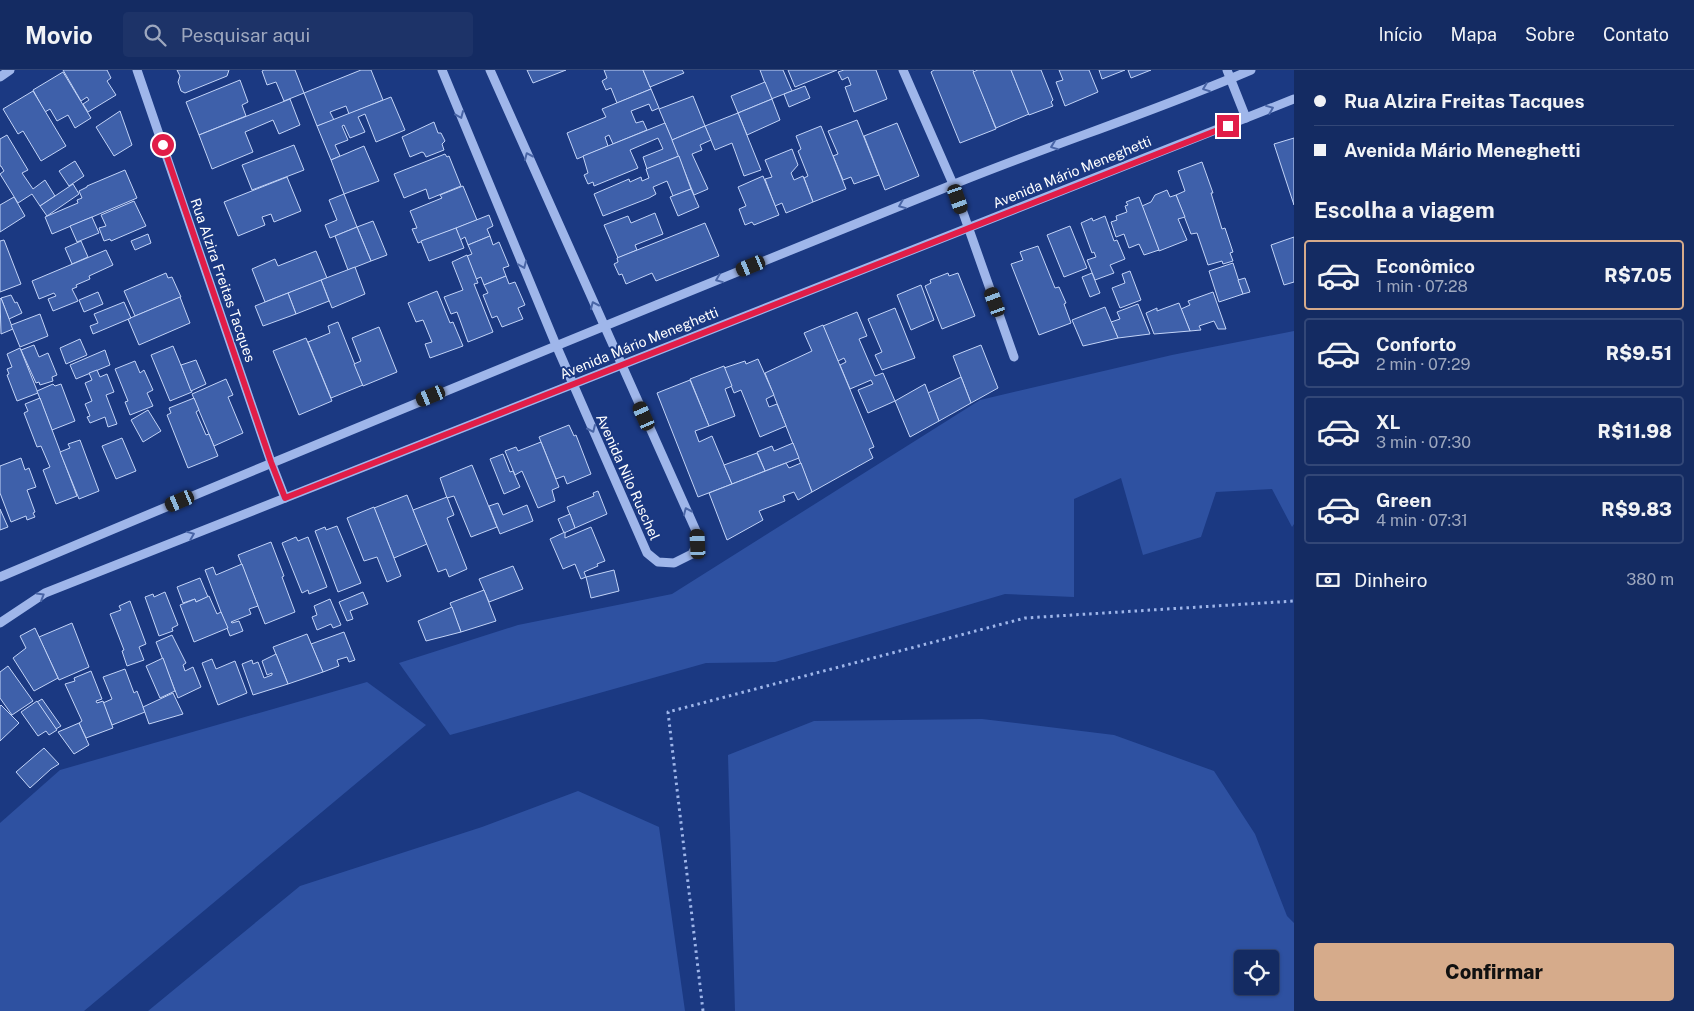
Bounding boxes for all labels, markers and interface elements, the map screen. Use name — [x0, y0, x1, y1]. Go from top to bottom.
search box — [123, 12, 473, 57]
text: Movio — [25, 21, 93, 49]
icon: search — [141, 21, 169, 49]
text: Pesquisar aqui — [181, 24, 310, 46]
text: Início — [1378, 24, 1423, 45]
text: Mapa — [1451, 24, 1497, 45]
text: Sobre — [1525, 24, 1575, 45]
text: Contato — [1603, 24, 1669, 45]
one-way arrow — [1202, 82, 1211, 92]
text: Rua Alzira Freitas Tacques — [1344, 90, 1585, 112]
one-way arrow — [1265, 104, 1274, 115]
one-way arrow — [454, 110, 465, 119]
route end — [1217, 115, 1239, 137]
street label: Avenida Mário Meneghetti — [990, 133, 1154, 211]
route start — [152, 134, 174, 156]
text: Avenida Mário Meneghetti — [1344, 139, 1581, 161]
one-way arrow — [1050, 140, 1059, 150]
one-way arrow — [524, 152, 534, 161]
car — [946, 182, 969, 216]
street label: Rua Alzira Freitas Tacques — [187, 196, 259, 364]
text: Escolha a viagem — [1314, 197, 1495, 223]
one-way arrow — [898, 198, 907, 209]
car — [734, 253, 767, 279]
icon: car — [1316, 253, 1361, 298]
text: Econômico — [1376, 255, 1475, 277]
one-way arrow — [516, 260, 527, 269]
text: R$7.05 — [1604, 264, 1672, 286]
one-way arrow — [715, 272, 724, 283]
text: 1 min · 07:28 — [1376, 277, 1468, 296]
car — [982, 285, 1007, 319]
one-way arrow — [590, 301, 601, 310]
street label: Avenida Mário Meneghetti — [557, 304, 721, 382]
icon: car — [1316, 331, 1361, 376]
text: Conforto — [1376, 333, 1456, 355]
text: R$9.51 — [1606, 342, 1672, 364]
text: 2 min · 07:29 — [1376, 355, 1470, 374]
car — [414, 383, 447, 409]
car — [631, 399, 656, 433]
icon: car — [1316, 409, 1361, 454]
street label: Avenida Nilo Ruschel — [593, 411, 663, 543]
text: XL — [1376, 411, 1401, 433]
text: R$11.98 — [1598, 420, 1672, 442]
one-way arrow — [586, 424, 597, 433]
text: 3 min · 07:30 — [1376, 433, 1471, 452]
icon: car — [1316, 487, 1361, 532]
car — [163, 488, 196, 514]
text: Green — [1376, 489, 1431, 511]
text: R$9.83 — [1601, 498, 1672, 520]
one-way arrow — [683, 507, 694, 516]
text: 4 min · 07:31 — [1376, 511, 1468, 530]
car — [689, 529, 706, 559]
one-way arrow — [187, 531, 195, 541]
icon: cash — [1314, 566, 1342, 594]
text: Dinheiro — [1354, 569, 1428, 591]
text: 380 m — [1626, 570, 1674, 589]
one-way arrow — [35, 593, 44, 603]
button: Confirmar — [1314, 943, 1674, 1001]
map controls — [1234, 950, 1279, 995]
button: locate — [1234, 950, 1279, 995]

